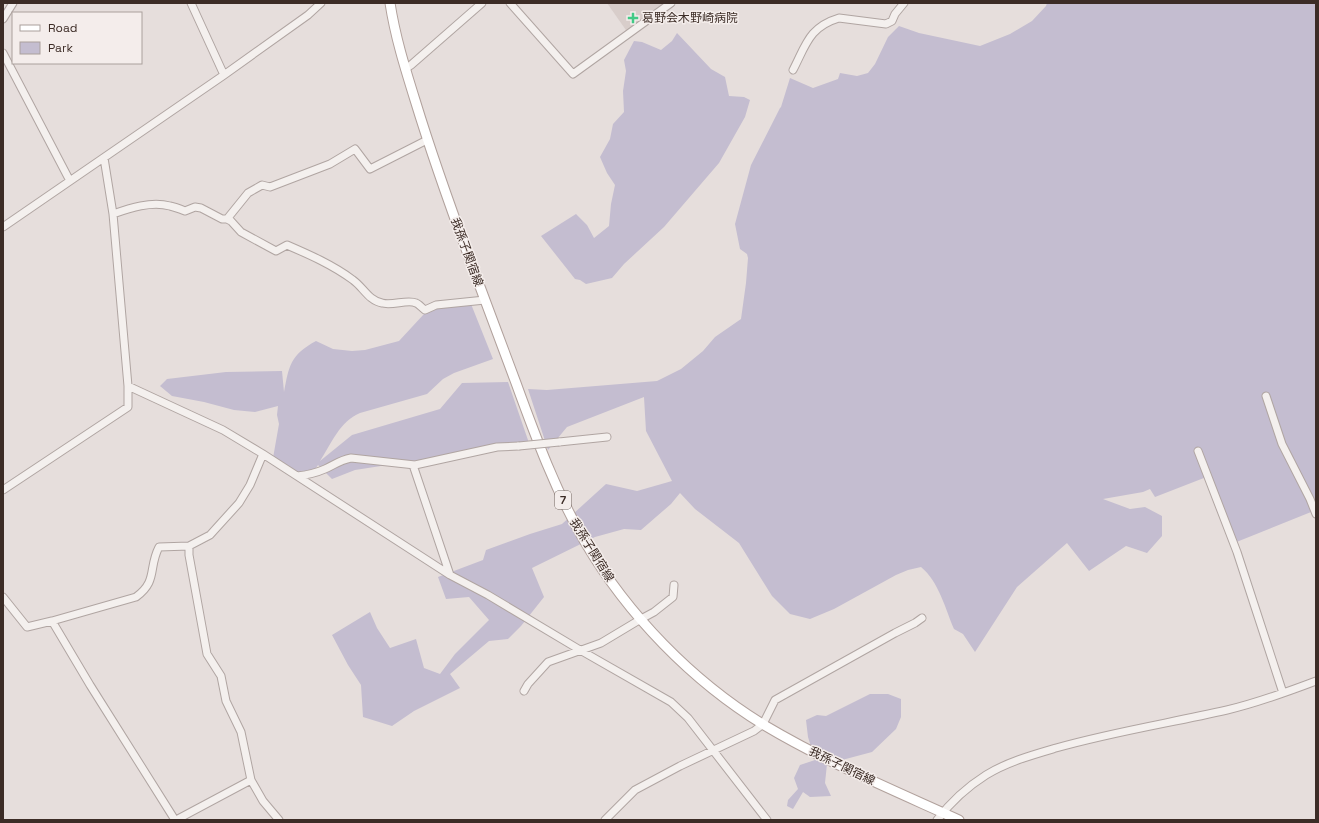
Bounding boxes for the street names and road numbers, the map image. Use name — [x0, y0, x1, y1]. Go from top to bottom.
street label: 我孫子関宿線 — [447, 215, 487, 289]
road number: 7 — [555, 491, 571, 509]
street label: 我孫子関宿線 — [566, 515, 618, 585]
street label: 我孫子関宿線 — [806, 743, 878, 789]

